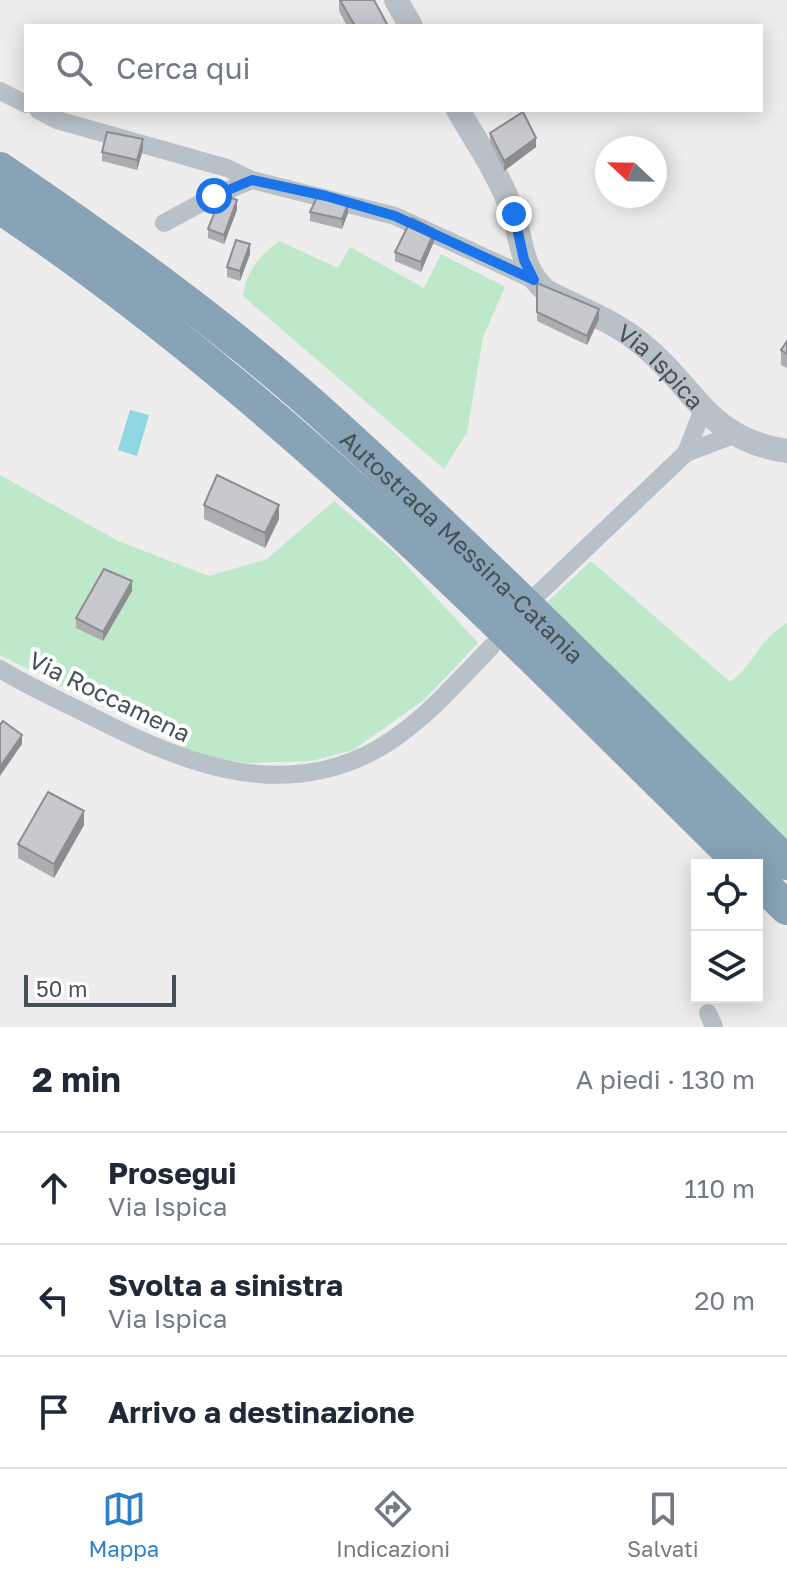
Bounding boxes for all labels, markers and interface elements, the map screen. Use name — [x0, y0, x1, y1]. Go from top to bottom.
search box — [24, 24, 763, 112]
icon: search — [52, 46, 96, 90]
text: Cerca qui — [116, 50, 251, 86]
north arrow — [595, 136, 667, 208]
route start — [196, 178, 232, 214]
route end — [496, 196, 532, 232]
street label: Via Ispica — [613, 317, 711, 414]
street label: Autostrada Messina-Catania — [335, 423, 590, 669]
street label: Via Roccamena — [25, 644, 195, 748]
map controls — [691, 859, 763, 1003]
button: locate — [691, 859, 763, 931]
button: layers — [691, 931, 763, 1003]
scale bar — [24, 971, 176, 1007]
text: 50 m — [36, 975, 87, 1002]
text: 2 min — [32, 1059, 121, 1099]
text: A piedi · 130 m — [576, 1064, 755, 1095]
text: Prosegui — [108, 1155, 236, 1191]
icon: ahead — [32, 1166, 76, 1210]
text: 110 m — [684, 1173, 755, 1204]
text: Via Ispica — [108, 1191, 227, 1222]
text: Svolta a sinistra — [108, 1267, 343, 1303]
icon: left — [32, 1278, 76, 1322]
text: 20 m — [694, 1285, 755, 1316]
text: Via Ispica — [108, 1303, 227, 1334]
icon: arrive — [32, 1390, 76, 1434]
text: Arrivo a destinazione — [108, 1394, 415, 1430]
tab: Mappa — [88, 1487, 159, 1562]
tab: Indicazioni — [336, 1487, 450, 1562]
tab: Salvati — [627, 1487, 699, 1562]

